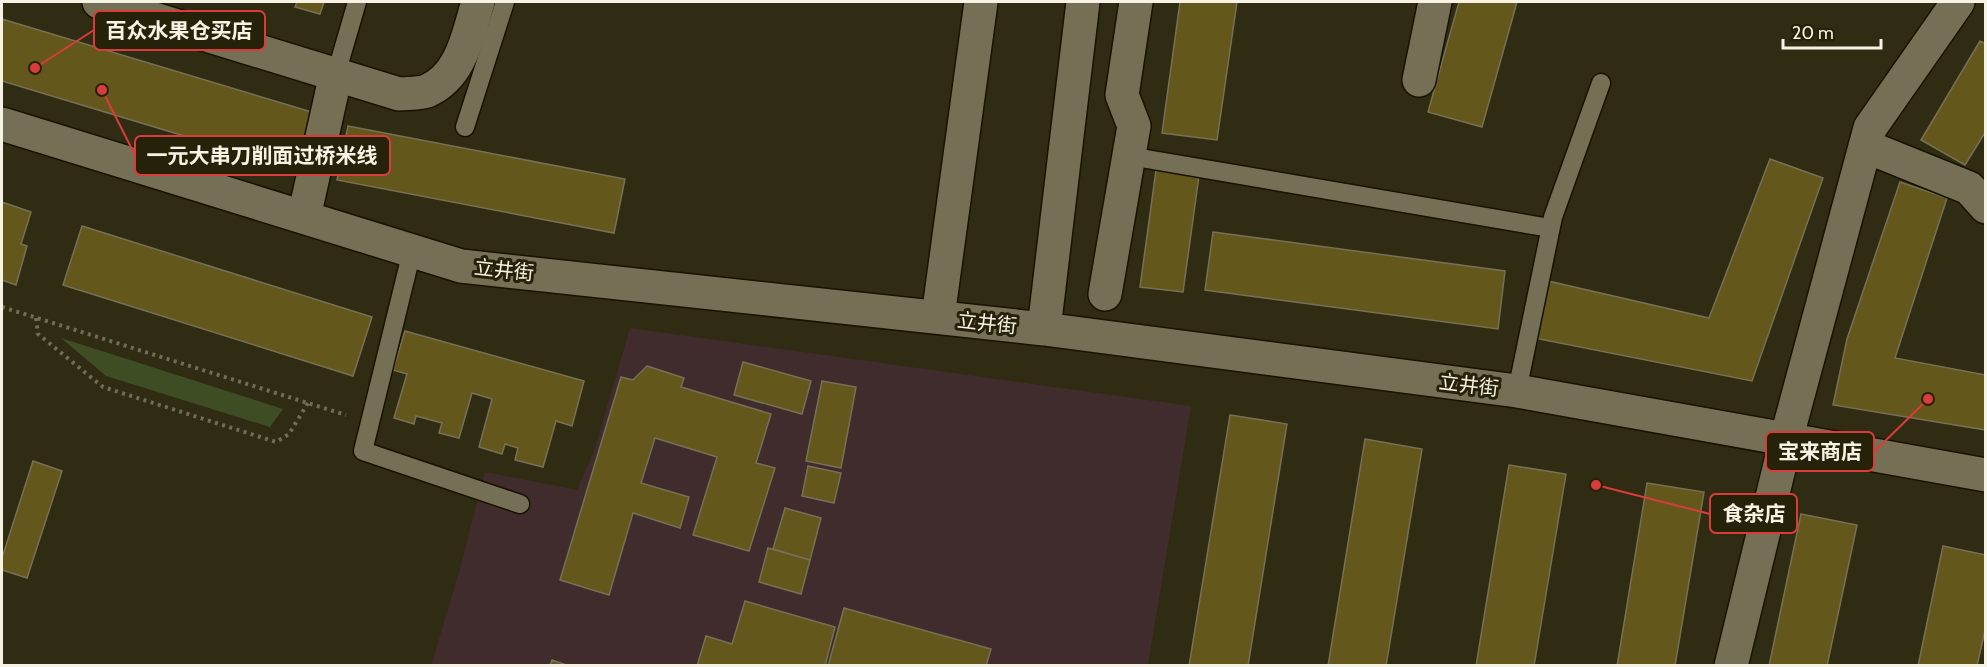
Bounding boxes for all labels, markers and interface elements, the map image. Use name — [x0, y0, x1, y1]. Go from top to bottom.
callout: 百众水果仓买店 — [94, 11, 265, 50]
scale bar — [1783, 12, 1880, 50]
text: 百众水果仓买店 — [106, 18, 253, 43]
text: 20 m — [1792, 22, 1834, 44]
callout: 一元大串刀削面过桥米线 — [135, 136, 390, 175]
text: 一元大串刀削面过桥米线 — [147, 143, 378, 168]
street label: 立井街 — [473, 255, 535, 285]
street label: 立井街 — [956, 308, 1018, 338]
street label: 立井街 — [1438, 369, 1500, 401]
callout: 宝来商店 — [1766, 432, 1874, 471]
text: 宝来商店 — [1778, 439, 1862, 464]
callout: 食杂店 — [1710, 494, 1797, 533]
text: 食杂店 — [1723, 501, 1786, 526]

